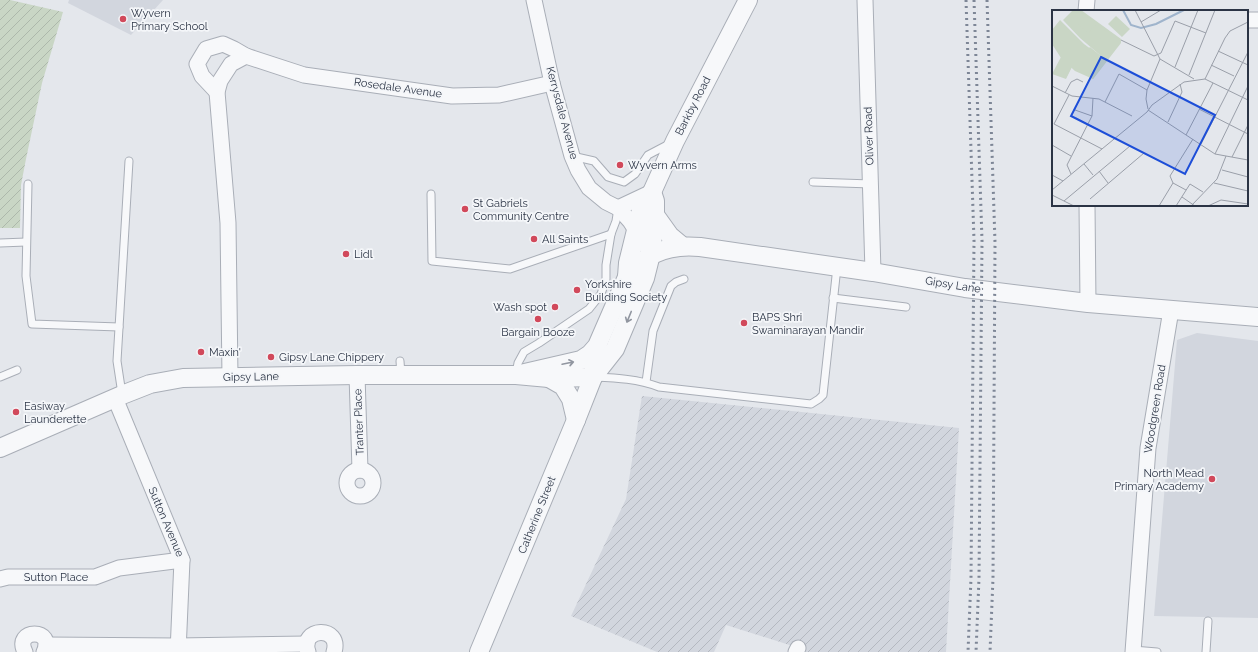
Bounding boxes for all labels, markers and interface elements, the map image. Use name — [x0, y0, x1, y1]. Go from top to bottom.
place label: Wyvern Primary School — [131, 7, 208, 33]
inset map — [1052, 10, 1248, 206]
marker: Wyvern Primary School — [118, 14, 128, 24]
street label: Kerrysdale Avenue — [543, 65, 581, 161]
street label: Barkby Road — [673, 74, 713, 138]
street label: Rosedale Avenue — [353, 75, 443, 101]
street label: Oliver Road — [861, 106, 877, 165]
place label: Wyvern Arms — [628, 159, 697, 172]
marker: Wyvern Arms — [615, 160, 625, 170]
place label: St Gabriels Community Centre — [473, 197, 570, 223]
marker: St Gabriels Community Centre — [460, 204, 470, 214]
place label: All Saints — [542, 233, 588, 246]
marker: All Saints — [529, 234, 539, 244]
place label: Lidl — [354, 248, 373, 261]
marker: Lidl — [341, 249, 351, 259]
street label: Gipsy Lane — [924, 274, 982, 296]
place label: Yorkshire Building Society — [585, 278, 667, 304]
marker: Yorkshire Building Society — [572, 285, 582, 295]
place label: Wash spot — [493, 301, 547, 314]
marker: Wash spot — [550, 302, 560, 312]
one-way arrow — [624, 310, 632, 322]
place label: BAPS Shri Swaminarayan Mandir — [752, 311, 864, 337]
marker: Bargain Booze — [533, 314, 543, 324]
marker: BAPS Shri Swaminarayan Mandir — [739, 318, 749, 328]
place label: Bargain Booze — [501, 326, 575, 339]
place label: Maxin' — [209, 346, 241, 359]
marker: Maxin' — [196, 347, 206, 357]
place label: Gipsy Lane Chippery — [279, 351, 384, 364]
marker: Gipsy Lane Chippery — [266, 352, 276, 362]
one-way arrow — [561, 359, 574, 367]
street label: Woodgreen Road — [1142, 364, 1168, 454]
street label: Gipsy Lane — [223, 370, 280, 384]
street label: Tranter Place — [351, 388, 367, 456]
place label: Easiway Launderette — [24, 400, 87, 426]
marker: Easiway Launderette — [11, 407, 21, 417]
place label: North Mead Primary Academy — [1114, 467, 1204, 493]
street label: Catherine Street — [516, 474, 559, 556]
marker: North Mead Primary Academy — [1207, 474, 1217, 484]
street label: Sutton Avenue — [145, 485, 187, 559]
street label: Sutton Place — [24, 571, 89, 584]

